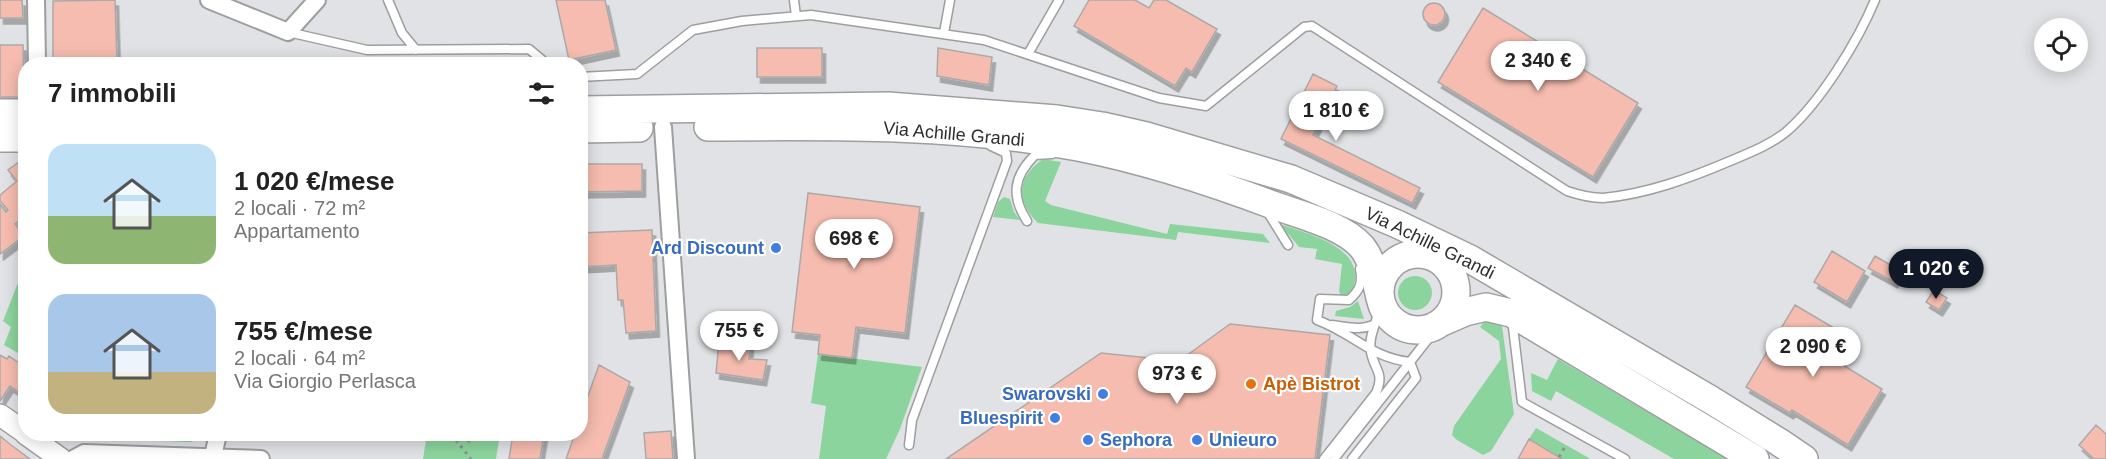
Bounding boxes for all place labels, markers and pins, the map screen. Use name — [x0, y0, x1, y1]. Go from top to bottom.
pin: 2 340 € — [1483, 41, 1593, 92]
pin: 1 810 € — [1281, 91, 1391, 142]
pin: 698 € — [812, 219, 896, 270]
place label: Ard Discount — [651, 238, 764, 258]
marker: Ard Discount — [769, 241, 783, 255]
pin: 1 020 € — [1881, 249, 1991, 300]
pin: 755 € — [697, 311, 781, 362]
pin: 2 090 € — [1758, 327, 1868, 378]
pin: 973 € — [1135, 354, 1219, 405]
place label: Apè Bistrot — [1263, 374, 1360, 394]
marker: Apè Bistrot — [1244, 377, 1258, 391]
place label: Swarovski — [1002, 384, 1091, 404]
marker: Swarovski — [1096, 387, 1110, 401]
place label: Bluespirit — [960, 408, 1043, 428]
marker: Bluespirit — [1048, 411, 1062, 425]
place label: Sephora — [1100, 430, 1173, 450]
place label: Unieuro — [1209, 430, 1277, 450]
marker: Sephora — [1081, 433, 1095, 447]
marker: Unieuro — [1190, 433, 1204, 447]

